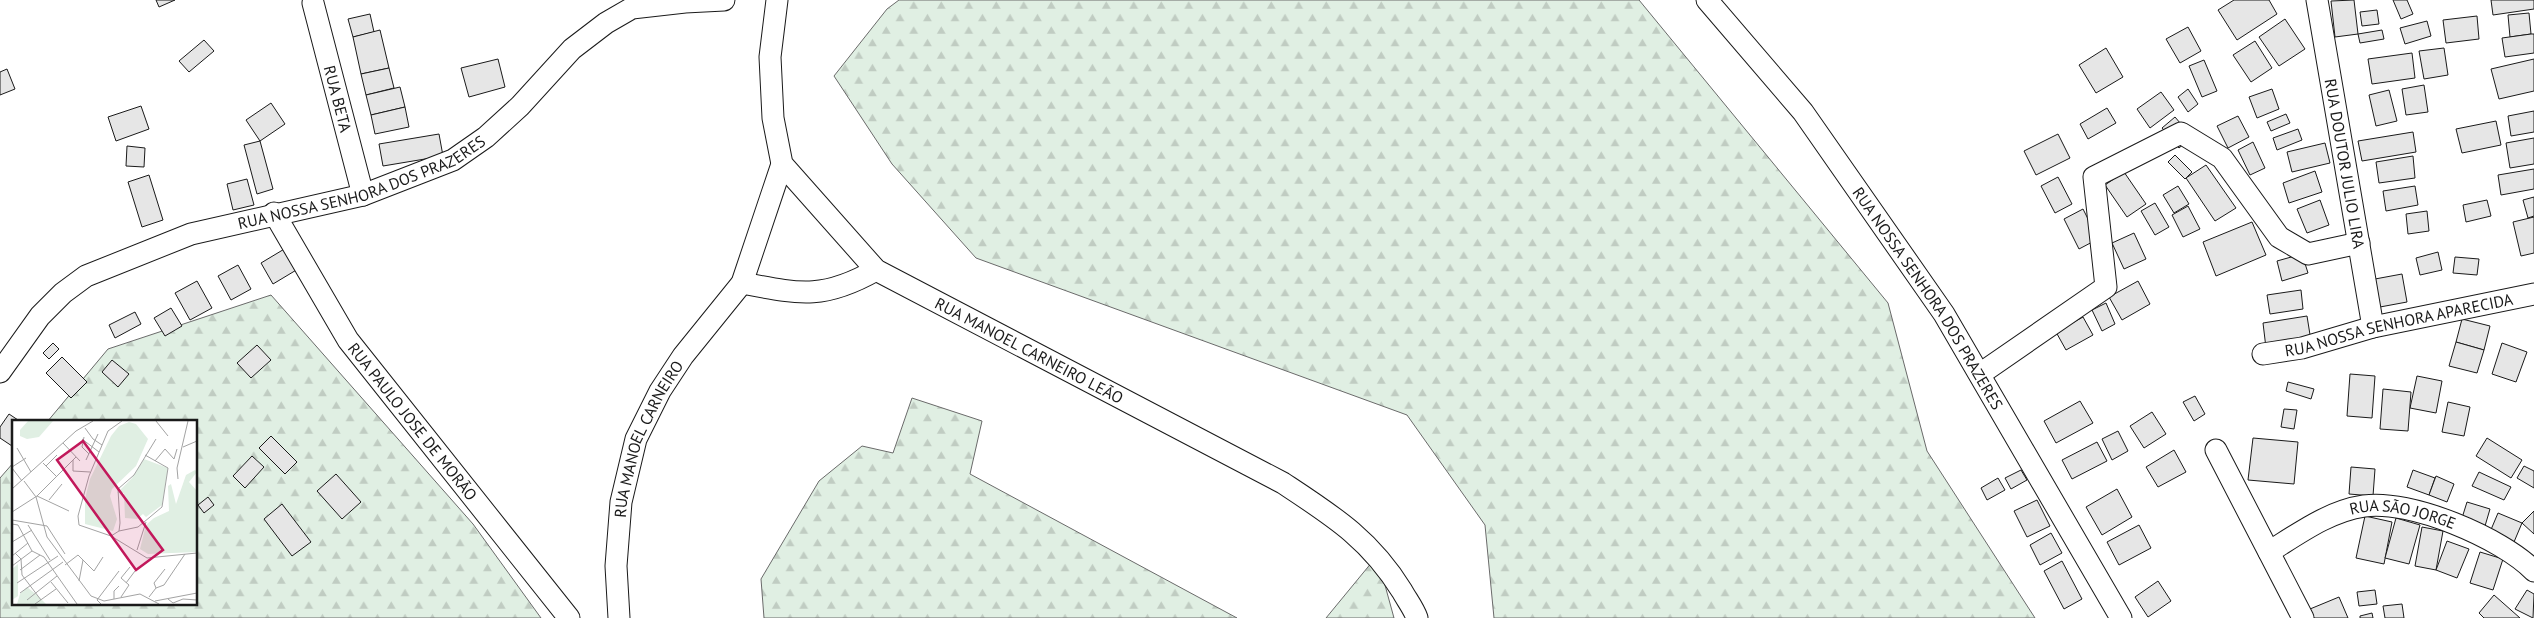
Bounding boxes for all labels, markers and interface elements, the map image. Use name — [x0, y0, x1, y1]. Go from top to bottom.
street label: RUA BETA — [320, 63, 356, 135]
street label: RUA DOUTOR JULIO LIRA — [2321, 77, 2370, 251]
street label: RUA NOSSA SENHORA DOS PRAZERES — [236, 131, 489, 233]
street label: RUA NOSSA SENHORA DOS PRAZERES — [1848, 183, 2007, 413]
street label: RUA NOSSA SENHORA APARECIDA — [2283, 288, 2515, 361]
street label: RUA MANOEL CARNEIRO LEÃO — [932, 293, 1127, 408]
street label: RUA PAULO JOSE DE MORÃO — [344, 338, 482, 504]
street label: RUA MANOEL CARNEIRO — [610, 357, 687, 518]
inset map — [12, 420, 198, 606]
street label: RUA SÃO JORGE — [2347, 495, 2459, 533]

